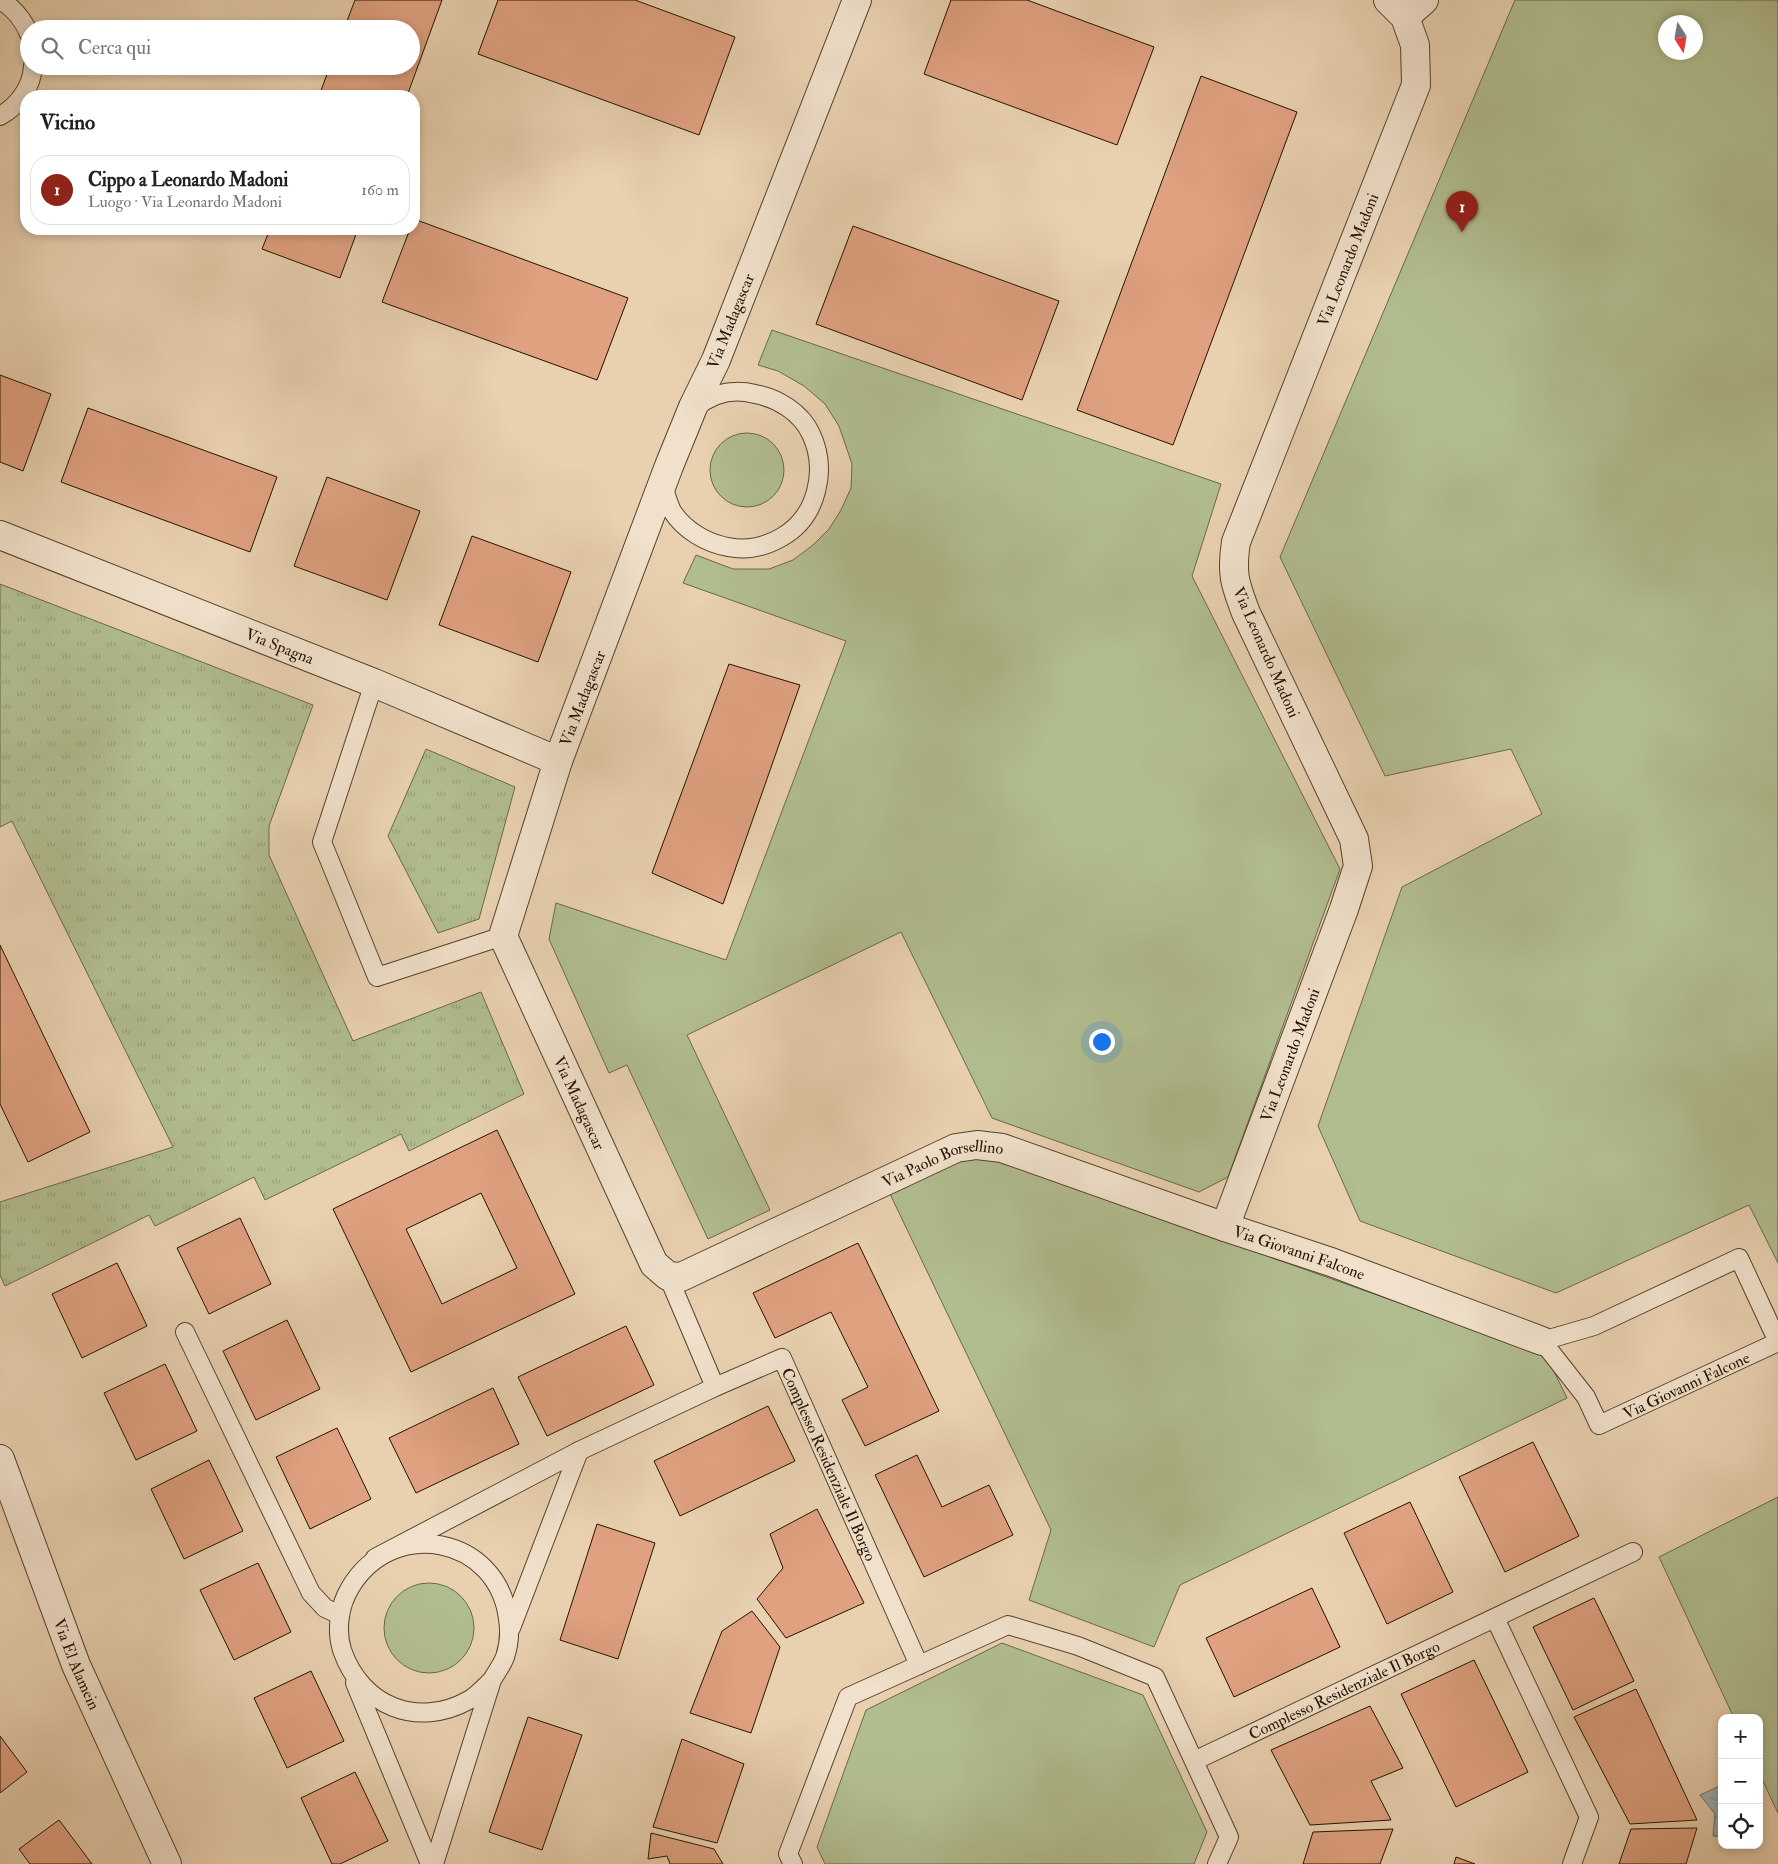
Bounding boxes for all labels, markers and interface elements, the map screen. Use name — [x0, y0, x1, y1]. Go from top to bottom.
north arrow — [1658, 15, 1703, 60]
search box — [20, 20, 420, 75]
icon: search — [38, 34, 66, 62]
text: Cerca qui — [78, 36, 151, 60]
text: Vicino — [40, 109, 95, 136]
text: Cippo a Leonardo Madoni — [88, 168, 288, 192]
text: 1 — [54, 180, 60, 200]
text: 160 m — [361, 180, 399, 200]
street label: Via Leonardo Madoni — [1313, 191, 1383, 329]
pin: 1 — [1446, 191, 1478, 232]
text: Luogo · Via Leonardo Madoni — [88, 192, 282, 212]
street label: Via Madagascar — [703, 271, 759, 372]
street label: Via Leonardo Madoni — [1228, 584, 1304, 721]
street label: Via Spagna — [242, 624, 317, 669]
street label: Via Madagascar — [556, 648, 610, 749]
street label: Via Leonardo Madoni — [1256, 985, 1325, 1125]
your location — [1089, 1029, 1115, 1055]
street label: Via Madagascar — [549, 1053, 609, 1153]
street label: Via Paolo Borsellino — [879, 1136, 1005, 1192]
street label: Via Giovanni Falcone — [1231, 1221, 1368, 1285]
street label: Via Giovanni Falcone — [1620, 1348, 1753, 1424]
street label: Complesso Residenziale Il Borgo — [777, 1365, 880, 1565]
street label: Via El Alamein — [49, 1616, 104, 1713]
street label: Complesso Residenziale Il Borgo — [1245, 1636, 1443, 1745]
map controls — [1718, 1714, 1763, 1849]
button: + — [1718, 1714, 1763, 1759]
button: − — [1718, 1759, 1763, 1804]
button: locate — [1718, 1804, 1763, 1849]

